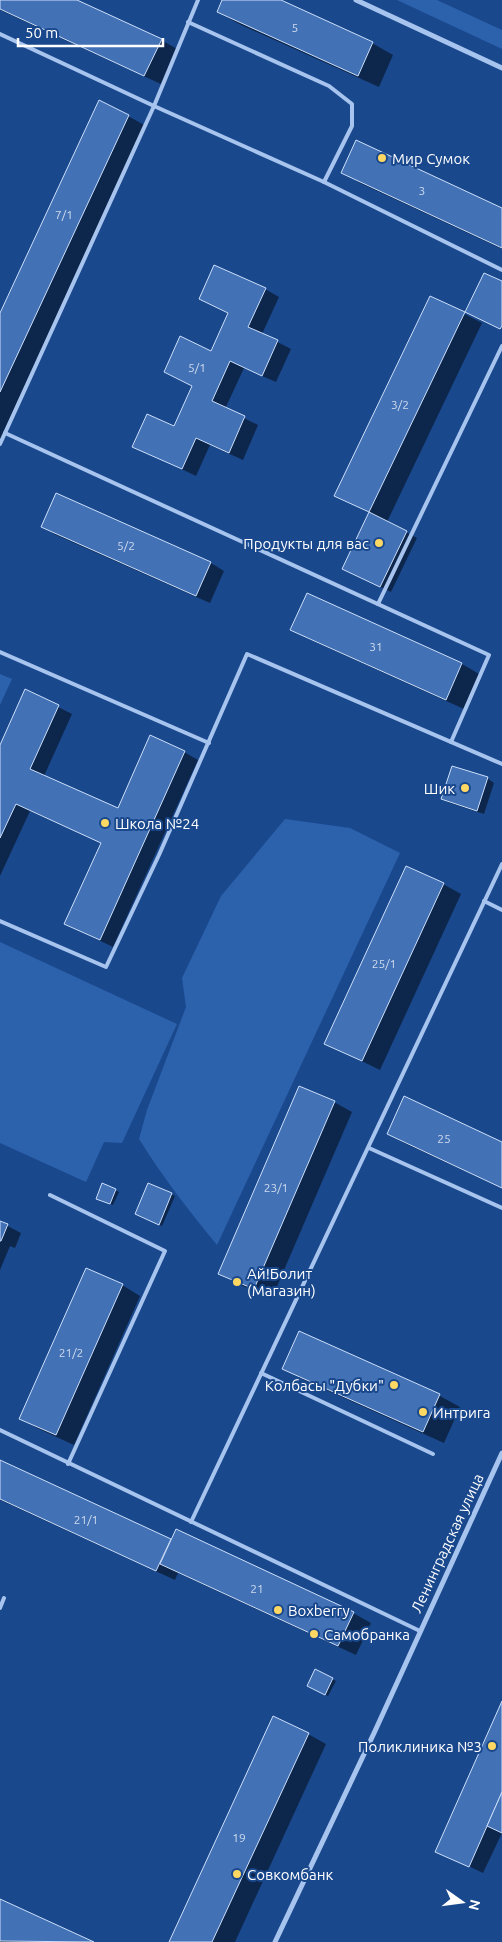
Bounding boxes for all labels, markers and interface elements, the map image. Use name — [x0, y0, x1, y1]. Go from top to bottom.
scale bar — [18, 15, 162, 47]
house number: 5 — [292, 21, 298, 34]
text: 50 m — [25, 24, 58, 41]
place label: Мир Сумок — [392, 150, 470, 167]
marker: Мир Сумок — [376, 152, 388, 164]
house number: 3 — [419, 184, 425, 197]
house number: 7/1 — [55, 208, 73, 221]
house number: 5/1 — [188, 361, 206, 374]
house number: 3/2 — [391, 398, 409, 411]
place label: Продукты для вас — [243, 535, 369, 552]
marker: Продукты для вас — [373, 537, 385, 549]
house number: 5/2 — [117, 539, 135, 552]
house number: 31 — [369, 640, 383, 653]
place label: Шик — [424, 780, 455, 797]
marker: Шик — [459, 782, 471, 794]
place label: Школа №24 — [115, 815, 199, 832]
marker: Школа №24 — [99, 817, 111, 829]
house number: 25/1 — [372, 957, 396, 970]
house number: 25 — [437, 1132, 451, 1145]
house number: 23/1 — [264, 1181, 288, 1194]
place label: Ай!Болит (Магазин) — [247, 1265, 316, 1299]
marker: Ай!Болит (Магазин) — [231, 1276, 243, 1288]
house number: 21/2 — [59, 1346, 83, 1359]
place label: Колбасы "Дубки" — [265, 1377, 384, 1394]
marker: Колбасы "Дубки" — [388, 1379, 400, 1391]
place label: Интрига — [433, 1404, 491, 1421]
marker: Интрига — [417, 1406, 429, 1418]
street label: Ленинградская улица — [407, 1471, 487, 1615]
house number: 21/1 — [74, 1513, 98, 1526]
house number: 21 — [250, 1582, 264, 1595]
place label: Boxberry — [288, 1602, 350, 1619]
marker: Boxberry — [272, 1604, 284, 1616]
place label: Самобранка — [324, 1626, 410, 1643]
marker: Самобранка — [308, 1628, 320, 1640]
place label: Поликлиника №3 — [358, 1738, 482, 1755]
marker: Поликлиника №3 — [486, 1740, 498, 1752]
house number: 19 — [232, 1831, 246, 1844]
place label: Совкомбанк — [247, 1866, 334, 1883]
marker: Совкомбанк — [231, 1868, 243, 1880]
north arrow — [437, 1877, 487, 1927]
text: N — [466, 1898, 484, 1912]

